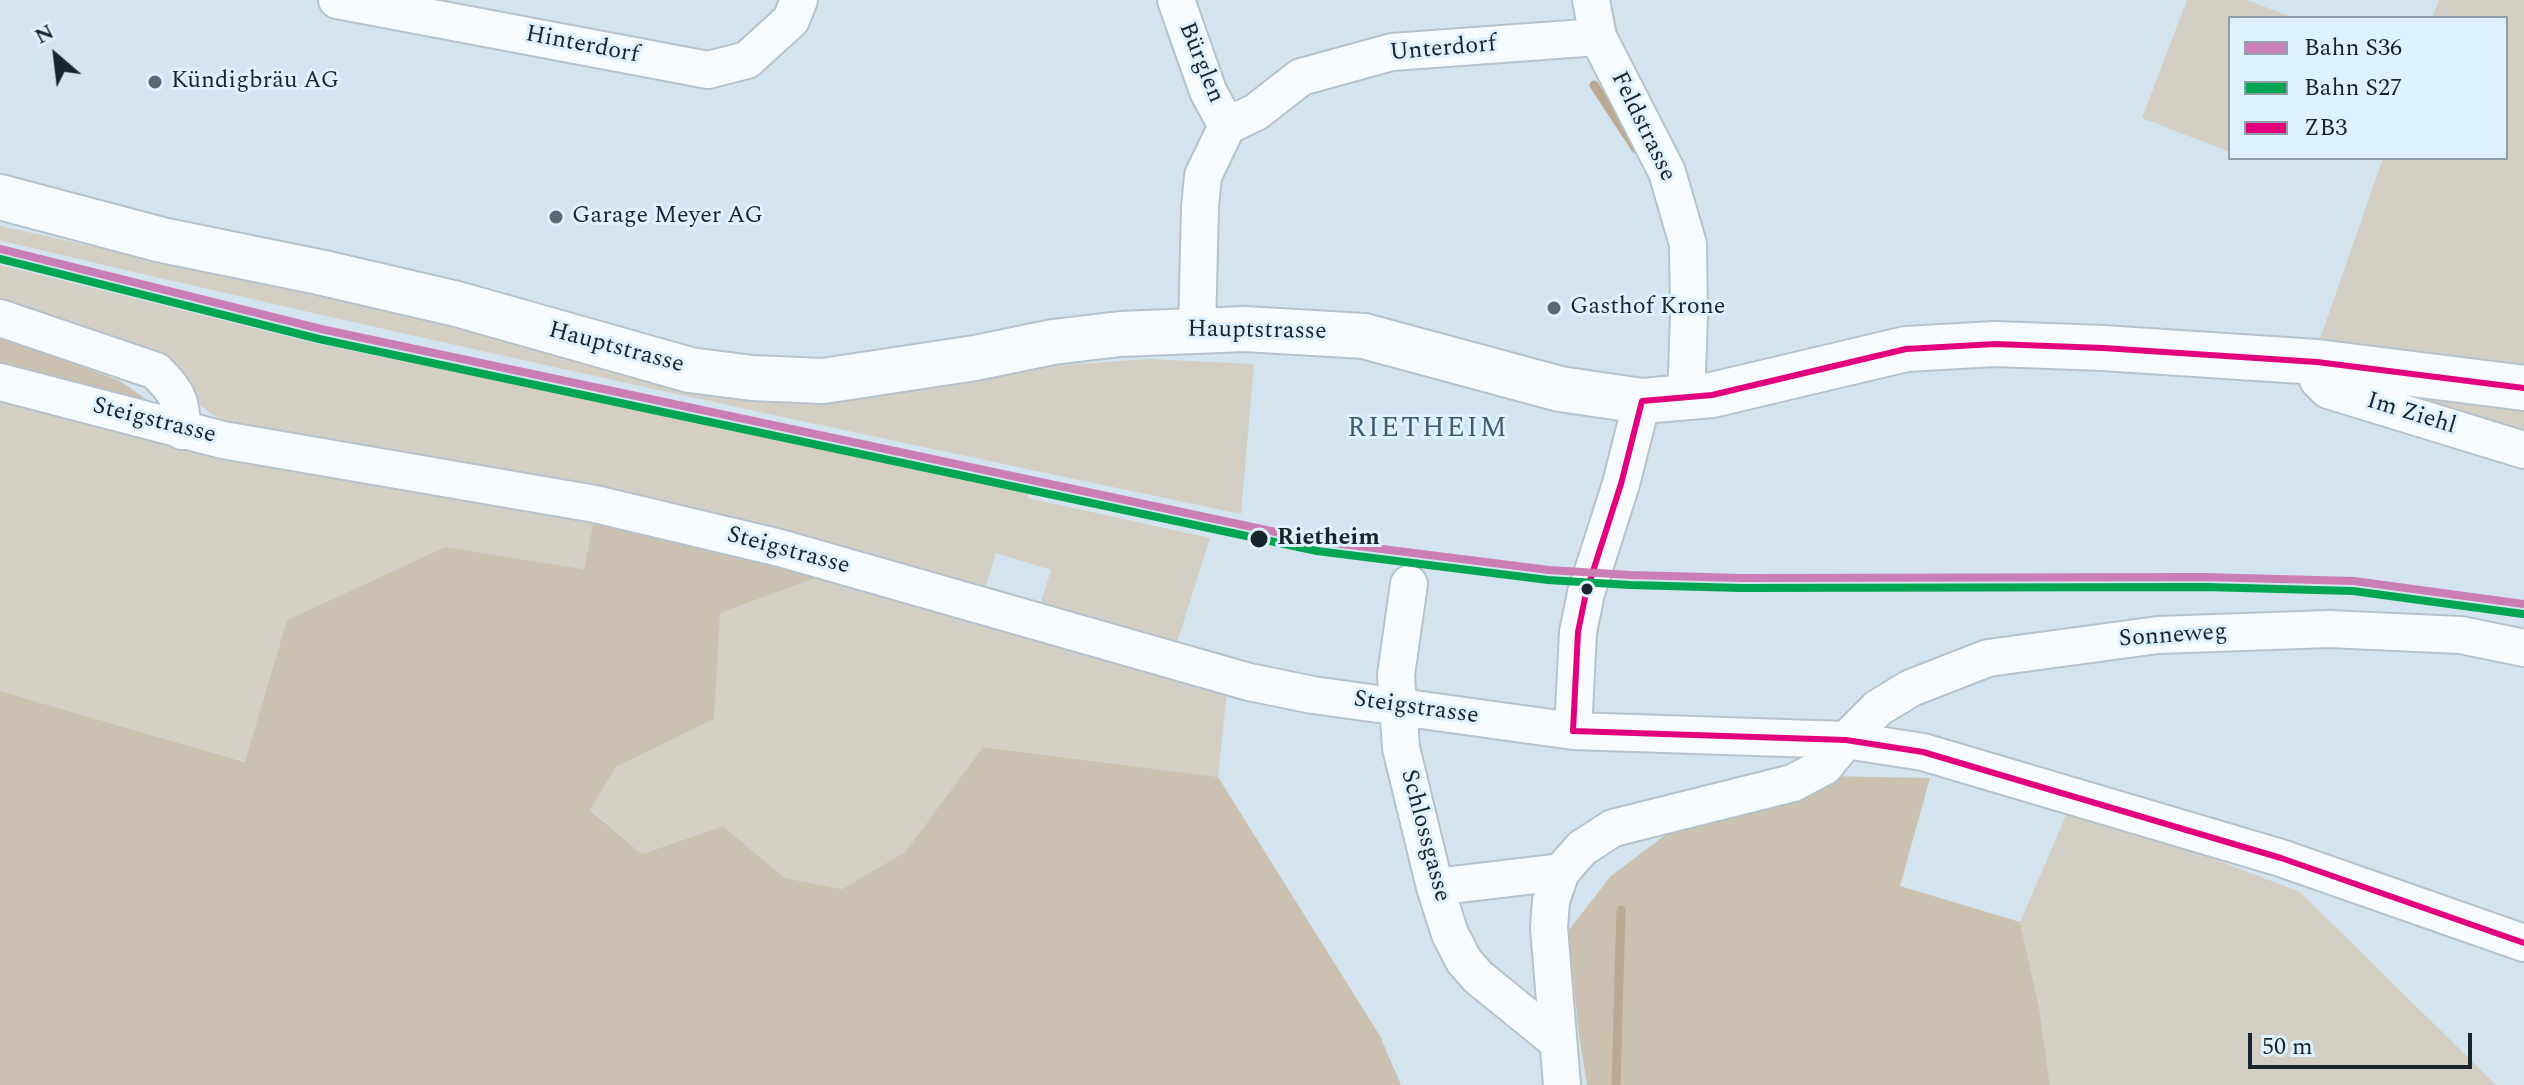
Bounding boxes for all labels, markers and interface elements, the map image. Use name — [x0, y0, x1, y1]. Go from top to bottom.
north arrow — [16, 16, 96, 96]
text: N — [29, 16, 60, 53]
legend — [2228, 16, 2508, 160]
street label: Bürglen — [1171, 19, 1229, 107]
street label: Hinterdorf — [523, 21, 641, 71]
text: Bahn S36 — [2304, 30, 2402, 66]
street label: Unterdorf — [1389, 31, 1497, 69]
street label: Feldstrasse — [1603, 67, 1681, 187]
place label: Kündigbräu AG — [171, 68, 339, 96]
text: Bahn S27 — [2304, 70, 2402, 106]
marker: Kündigbräu AG — [146, 73, 164, 91]
text: ZB3 — [2304, 110, 2347, 146]
place label: Garage Meyer AG — [572, 203, 763, 231]
marker: Garage Meyer AG — [547, 208, 565, 226]
place label: Gasthof Krone — [1570, 294, 1725, 322]
marker: Gasthof Krone — [1545, 299, 1563, 317]
street label: Hauptstrasse — [1187, 316, 1327, 348]
street label: Hauptstrasse — [545, 317, 687, 381]
street label: Im Ziehl — [2363, 388, 2459, 442]
street label: Steigstrasse — [89, 393, 219, 451]
district label: RIETHEIM — [1347, 414, 1509, 448]
street label: Steigstrasse — [723, 522, 853, 582]
place label: Rietheim — [1277, 525, 1380, 553]
marker: Rietheim — [1248, 528, 1270, 550]
unlabelled marker — [1579, 581, 1595, 597]
street label: Sonneweg — [2118, 619, 2228, 655]
street label: Steigstrasse — [1352, 686, 1480, 732]
street label: Schlossgasse — [1393, 767, 1455, 905]
scale bar — [2252, 1017, 2476, 1067]
text: 50 m — [2262, 1029, 2313, 1065]

